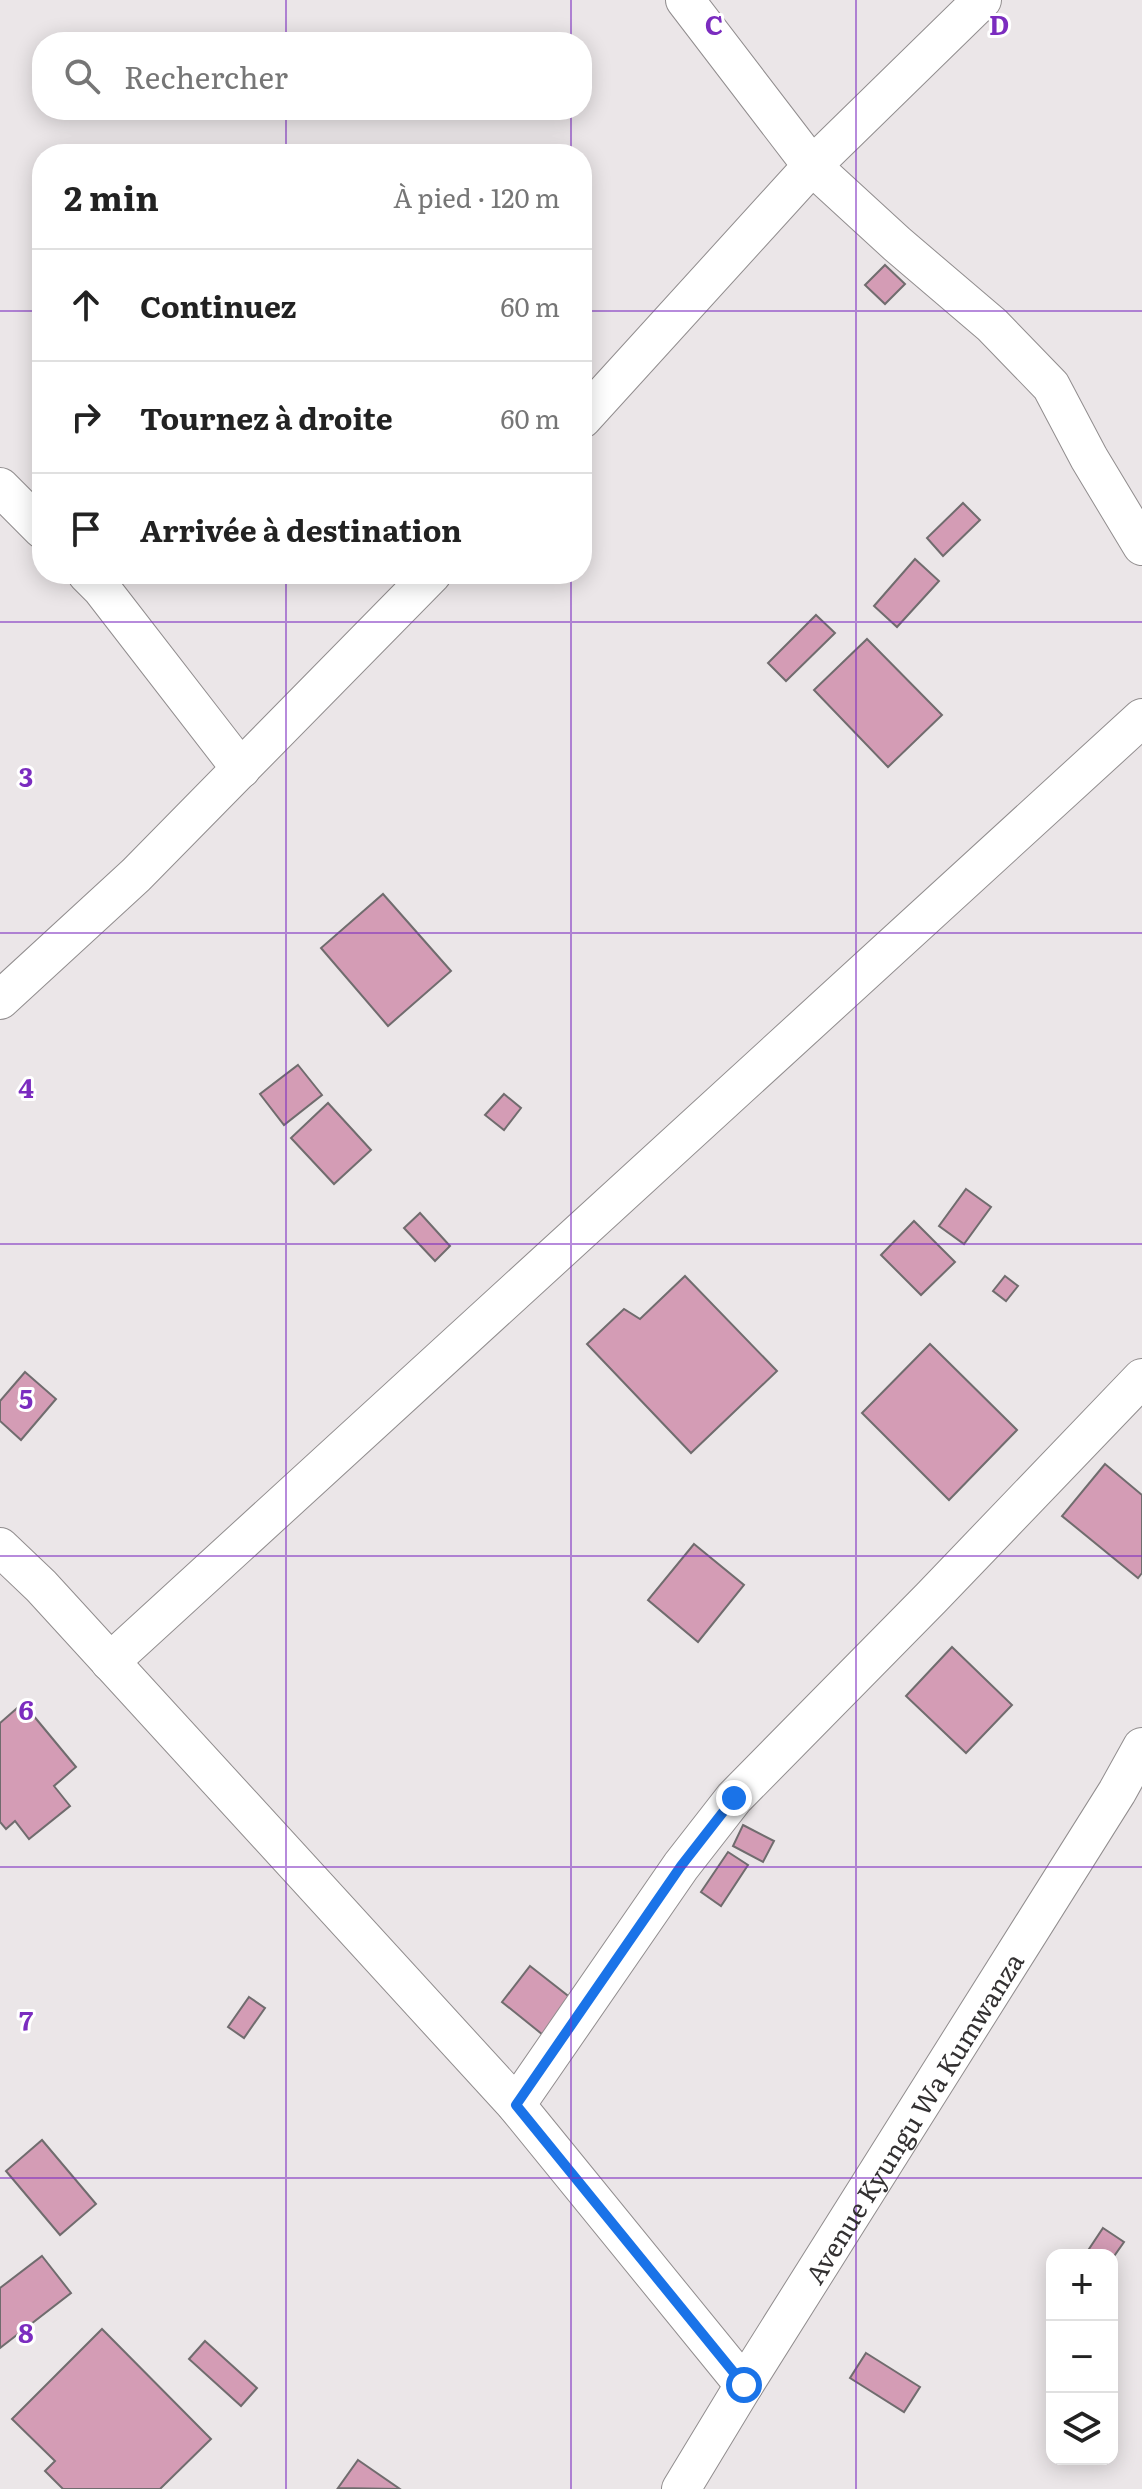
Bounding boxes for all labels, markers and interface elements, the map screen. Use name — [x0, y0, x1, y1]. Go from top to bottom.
text: C — [705, 4, 723, 43]
text: D — [989, 4, 1009, 43]
search box — [32, 32, 592, 120]
icon: search — [60, 54, 104, 98]
text: Rechercher — [124, 54, 288, 98]
text: 2 min — [64, 171, 159, 221]
text: À pied · 120 m — [393, 177, 560, 216]
icon: ahead — [64, 283, 108, 327]
text: Continuez — [140, 283, 297, 327]
text: 60 m — [501, 286, 560, 325]
icon: right — [64, 395, 108, 439]
text: Tournez à droite — [140, 395, 393, 439]
text: 60 m — [501, 398, 560, 437]
icon: arrive — [64, 507, 108, 551]
text: Arrivée à destination — [140, 507, 462, 551]
text: 3 — [19, 756, 33, 795]
text: 4 — [18, 1067, 34, 1106]
text: 5 — [19, 1378, 33, 1417]
text: 6 — [18, 1689, 34, 1728]
route end — [716, 1780, 752, 1816]
street label: Avenue Kyungu Wa Kumwanza — [794, 1944, 1031, 2290]
text: 7 — [19, 2000, 33, 2039]
map controls — [1046, 2249, 1118, 2465]
button: + — [1046, 2249, 1118, 2321]
text: 8 — [18, 2312, 34, 2351]
button: − — [1046, 2321, 1118, 2393]
route start — [726, 2367, 762, 2403]
button: layers — [1046, 2393, 1118, 2465]

